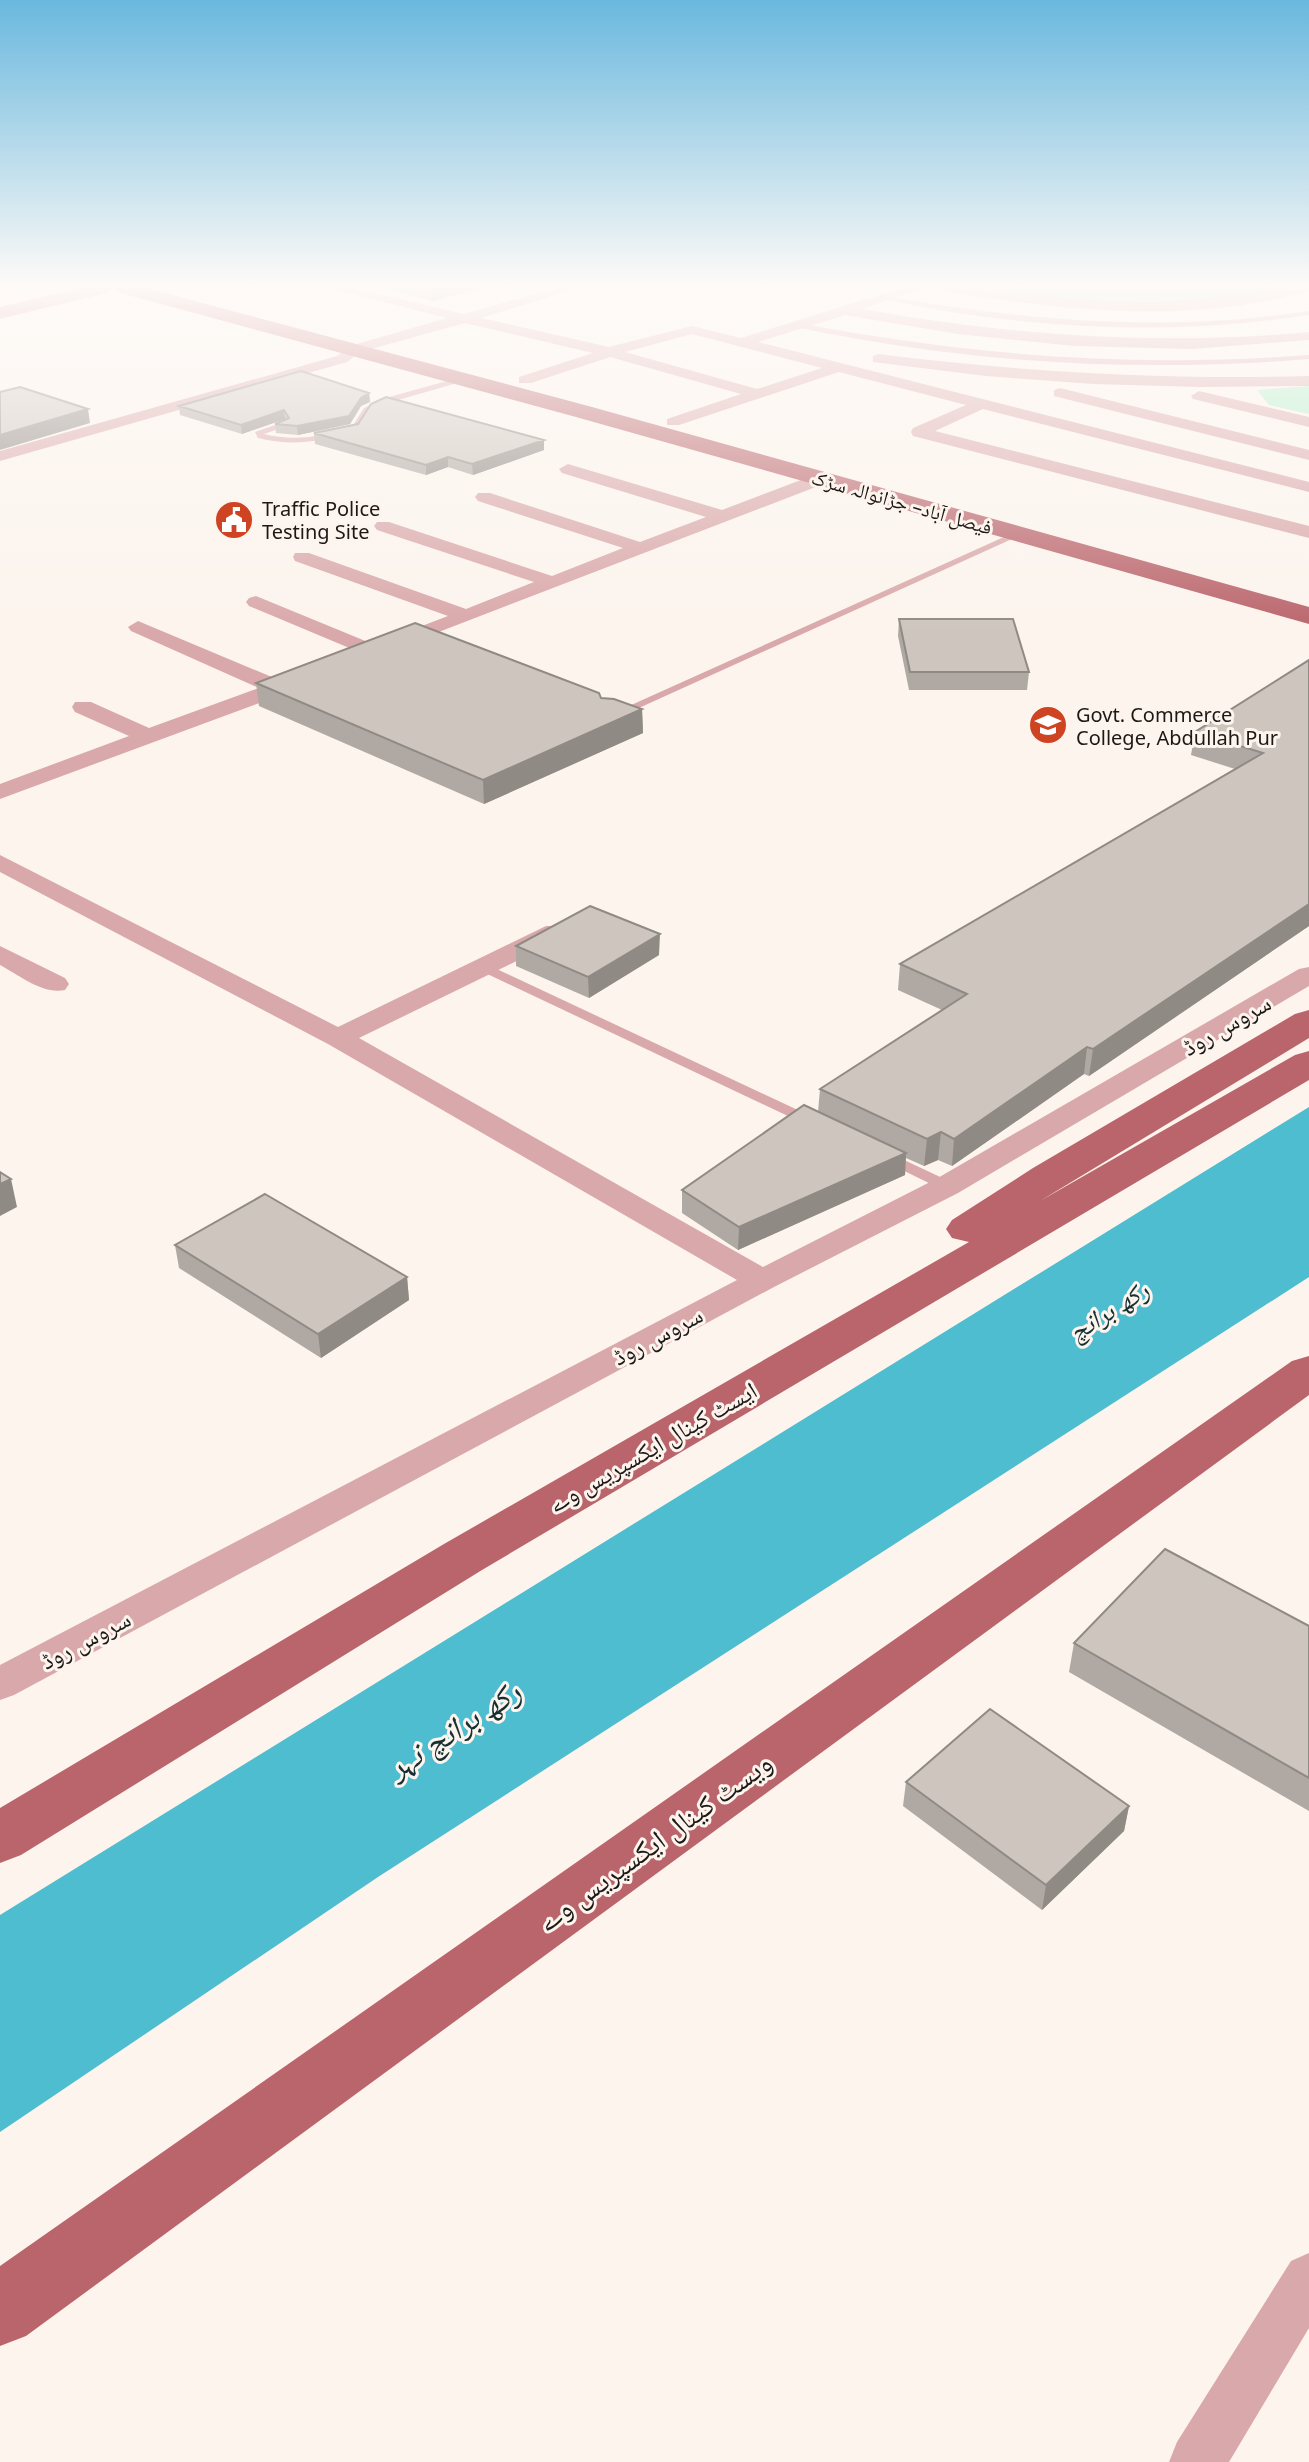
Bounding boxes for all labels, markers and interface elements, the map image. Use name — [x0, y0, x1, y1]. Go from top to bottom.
street label: فیصل آباد– جڑانوالہ سڑک — [809, 463, 995, 541]
place label: Traffic Police Testing Site — [262, 495, 380, 545]
public building icon: Traffic Police Testing Site — [213, 499, 255, 541]
place label: Govt. Commerce College, Abdullah Pur — [1076, 701, 1278, 751]
school or university icon: Govt. Commerce College, Abdullah Pur — [1027, 704, 1069, 746]
street label: سروس روڈ — [1175, 985, 1277, 1063]
water label: رکھ برانچ — [1061, 1271, 1155, 1349]
street label: سروس روڈ — [606, 1297, 708, 1373]
street label: ایسٹ کینال ایکسپریس وے — [542, 1373, 762, 1519]
street label: سروس روڈ — [34, 1601, 136, 1677]
water label: رکھ برانچ نہر — [376, 1669, 529, 1789]
street label: ویسٹ کینال ایکسپریس وے — [529, 1743, 779, 1939]

